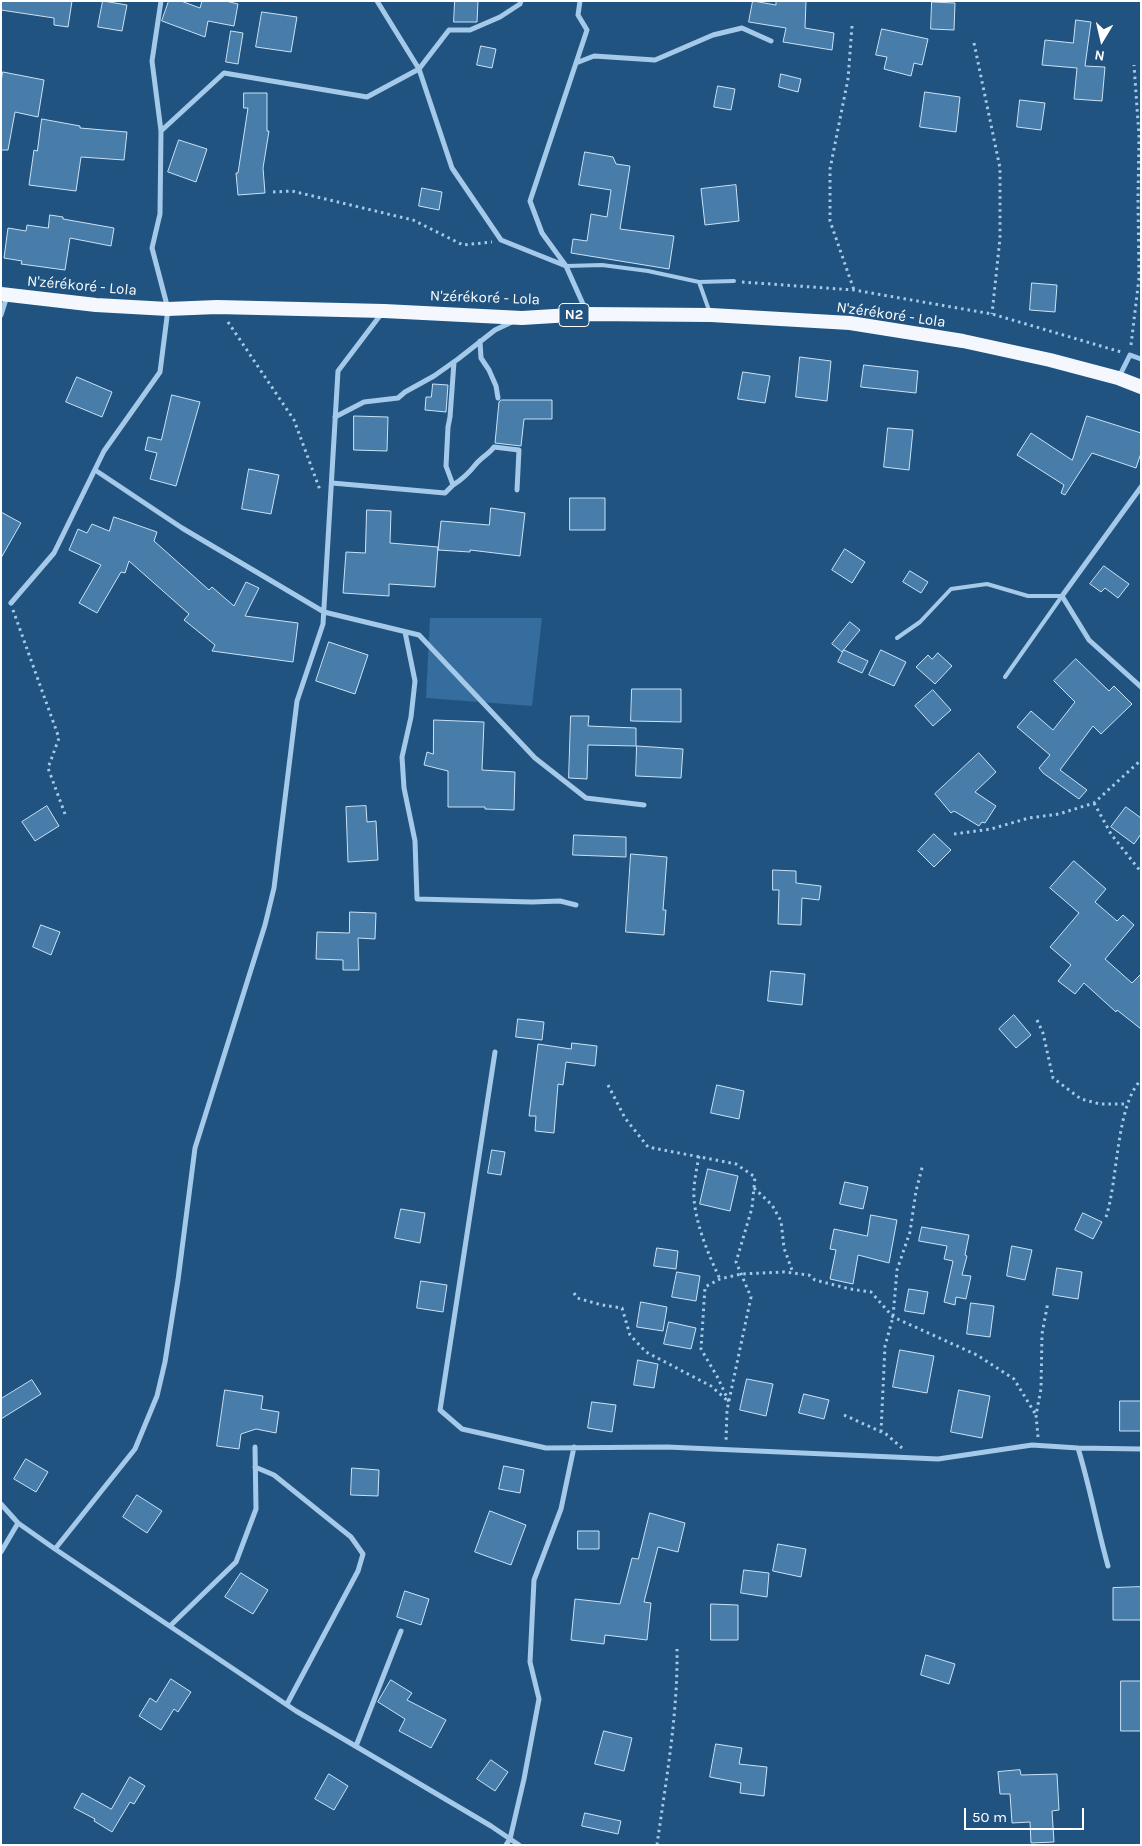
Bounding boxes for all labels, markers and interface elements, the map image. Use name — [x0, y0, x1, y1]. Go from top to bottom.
north arrow — [1077, 15, 1127, 65]
text: N — [1093, 46, 1106, 64]
street label: N'zérékoré - Lola — [26, 272, 138, 300]
street label: N'zérékoré - Lola — [430, 287, 540, 309]
street label: N'zérékoré - Lola — [835, 298, 947, 332]
road number: N2 — [559, 304, 589, 326]
scale bar — [967, 1798, 1087, 1830]
text: 50 m — [972, 1808, 1007, 1826]

